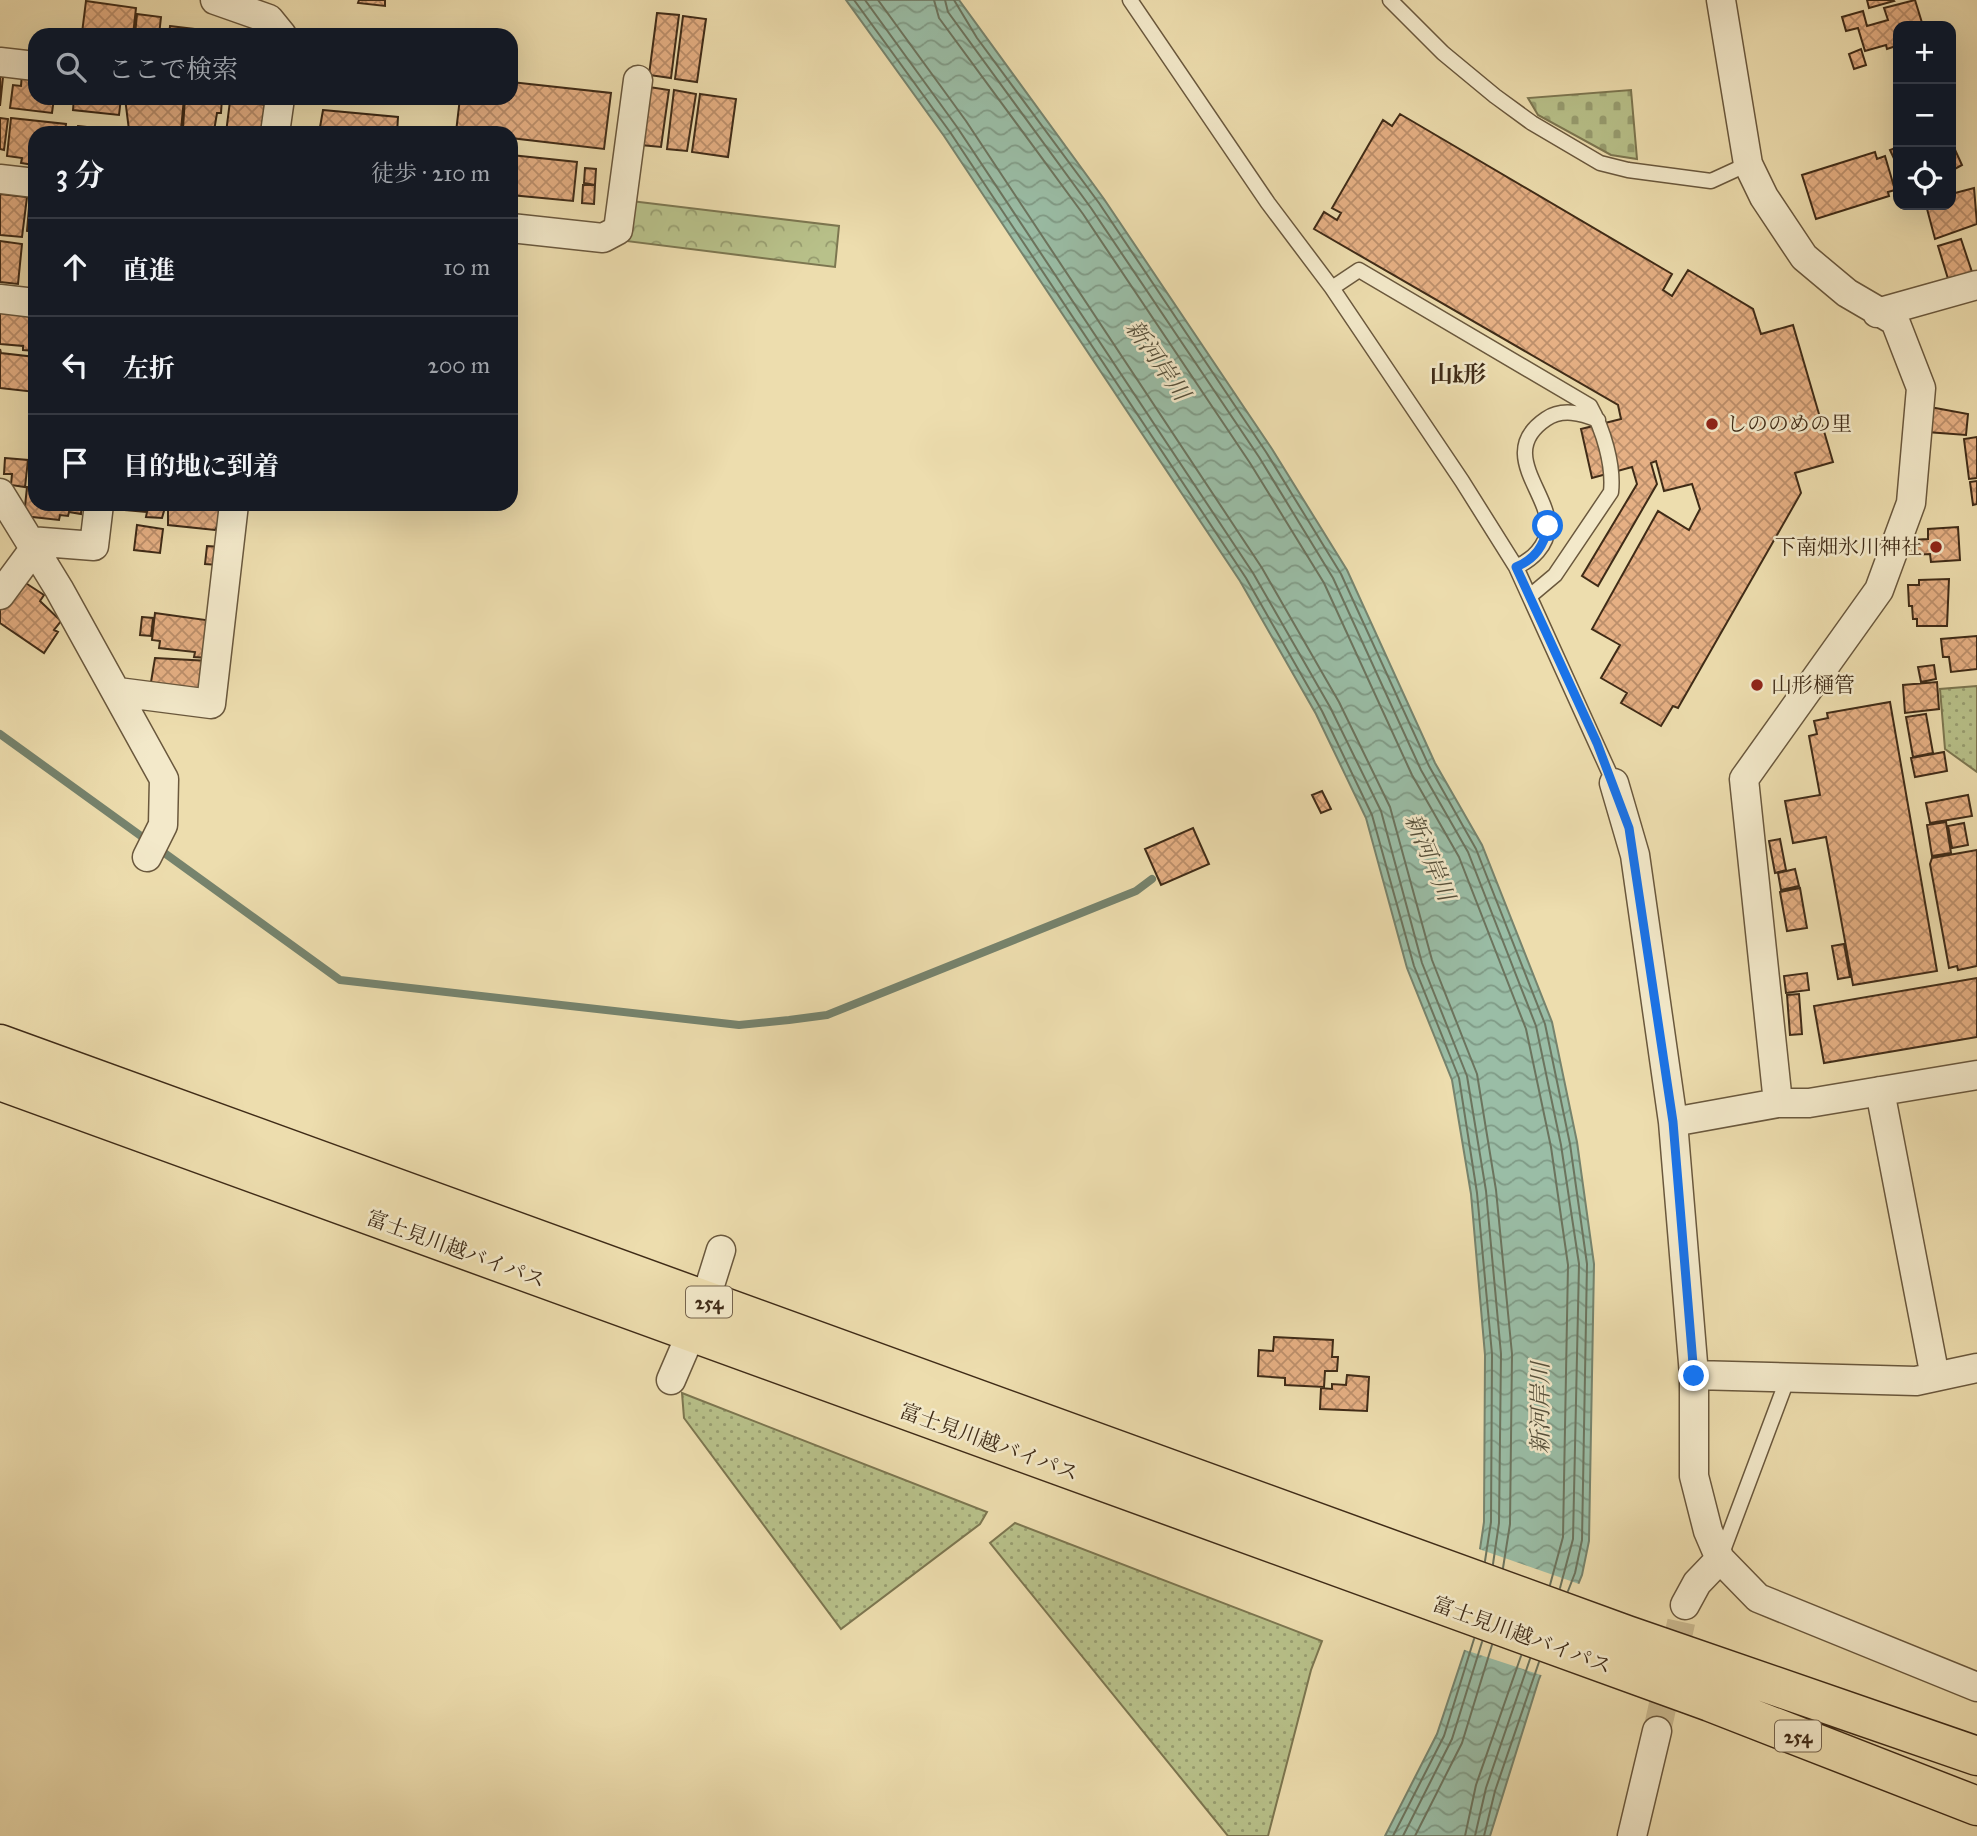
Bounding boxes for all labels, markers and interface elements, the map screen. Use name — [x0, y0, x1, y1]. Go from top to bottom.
map controls — [1893, 21, 1956, 210]
button: + — [1893, 21, 1956, 84]
search box — [28, 28, 518, 105]
icon: search — [52, 48, 90, 86]
text: ここで検索 — [108, 53, 238, 85]
button: − — [1893, 84, 1956, 147]
button: locate — [1893, 147, 1956, 210]
text: 3 分 — [56, 157, 104, 193]
text: 徒歩 · 210 m — [371, 159, 490, 187]
icon: ahead — [56, 248, 94, 286]
text: 10 m — [443, 253, 490, 281]
text: 直進 — [123, 254, 175, 286]
water label: 新河岸川 — [1120, 314, 1198, 408]
icon: left — [56, 346, 94, 384]
text: 200 m — [428, 351, 490, 379]
text: 左折 — [123, 352, 175, 384]
district label: 山k形 — [1430, 360, 1486, 388]
place label: しののめの里 — [1726, 411, 1852, 437]
marker: しののめの里 — [1704, 416, 1720, 432]
icon: arrive — [56, 444, 94, 482]
text: 目的地に到着 — [123, 450, 279, 482]
route start — [1532, 510, 1563, 541]
place label: 下南畑氷川神社 — [1775, 534, 1922, 560]
marker: 下南畑氷川神社 — [1928, 539, 1944, 555]
place label: 山形樋管 — [1771, 672, 1855, 698]
marker: 山形樋管 — [1749, 677, 1765, 693]
water label: 新河岸川 — [1399, 809, 1462, 908]
street label: 富士見川越バイパス — [363, 1205, 549, 1293]
road number: 254 — [686, 1286, 732, 1318]
water label: 新河岸川 — [1526, 1359, 1554, 1454]
route end — [1678, 1360, 1709, 1391]
street label: 富士見川越バイパス — [896, 1398, 1082, 1486]
street label: 富士見川越バイパス — [1429, 1591, 1615, 1679]
road number: 254 — [1775, 1720, 1821, 1752]

